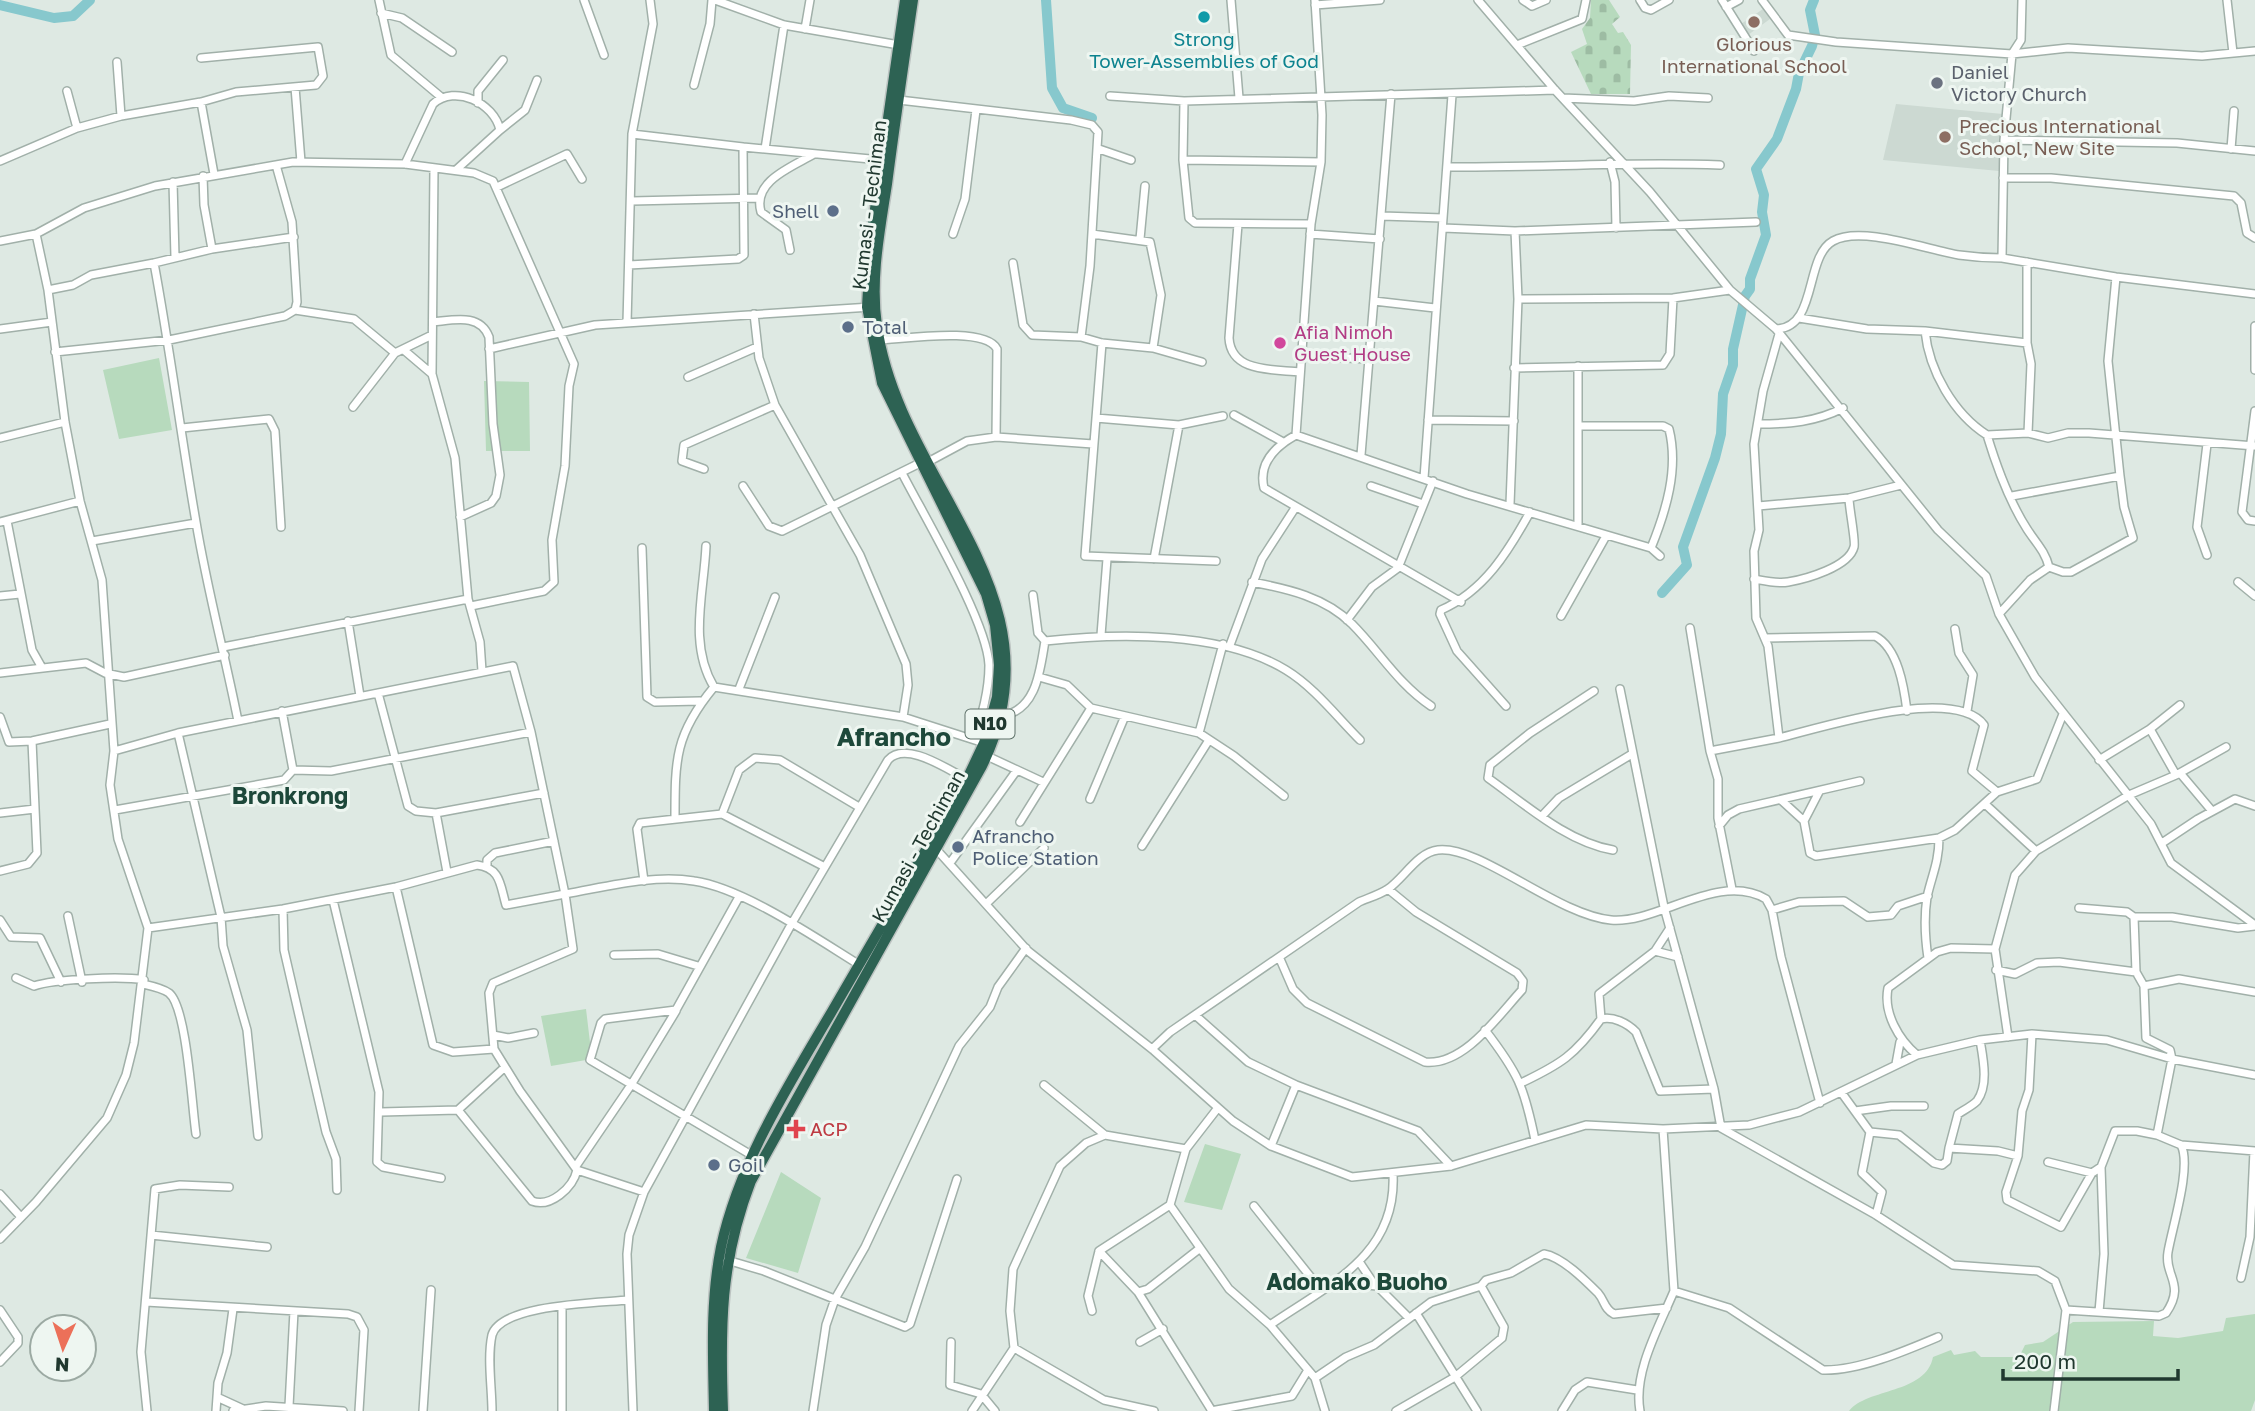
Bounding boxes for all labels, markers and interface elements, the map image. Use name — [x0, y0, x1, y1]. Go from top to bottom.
marker: Strong Tower-Assemblies of God — [1196, 9, 1212, 25]
marker: Glorious International School — [1746, 14, 1762, 30]
place label: Strong Tower-Assemblies of God — [1089, 27, 1319, 72]
place label: Glorious International School — [1661, 32, 1847, 77]
place label: Daniel Victory Church — [1951, 60, 2087, 105]
marker: Daniel Victory Church — [1929, 75, 1945, 91]
place label: Precious International School, New Site — [1959, 114, 2161, 159]
street label: Kumasi - Techiman — [847, 119, 890, 291]
marker: Precious International School, New Site — [1937, 129, 1953, 145]
place label: Shell — [772, 199, 819, 222]
marker: Shell — [825, 203, 841, 219]
place label: Total — [862, 315, 908, 338]
marker: Total — [840, 319, 856, 335]
place label: Afia Nimoh Guest House — [1294, 320, 1411, 365]
marker: Afia Nimoh Guest House — [1272, 335, 1288, 351]
road number: N10 — [965, 710, 1014, 738]
district label: Afrancho — [837, 721, 951, 752]
street label: Kumasi - Techiman — [866, 765, 969, 926]
district label: Bronkrong — [232, 781, 348, 809]
place label: Afrancho Police Station — [972, 824, 1099, 869]
marker: Afrancho Police Station — [950, 839, 966, 855]
place label: ACP — [810, 1117, 848, 1140]
marker: ACP — [788, 1121, 804, 1137]
place label: Goil — [728, 1153, 764, 1176]
marker: Goil — [706, 1157, 722, 1173]
district label: Adomako Buoho — [1266, 1267, 1448, 1295]
north arrow — [28, 1313, 98, 1383]
scale bar — [2003, 1338, 2178, 1382]
text: 200 m — [2014, 1348, 2076, 1374]
text: N — [54, 1354, 70, 1377]

